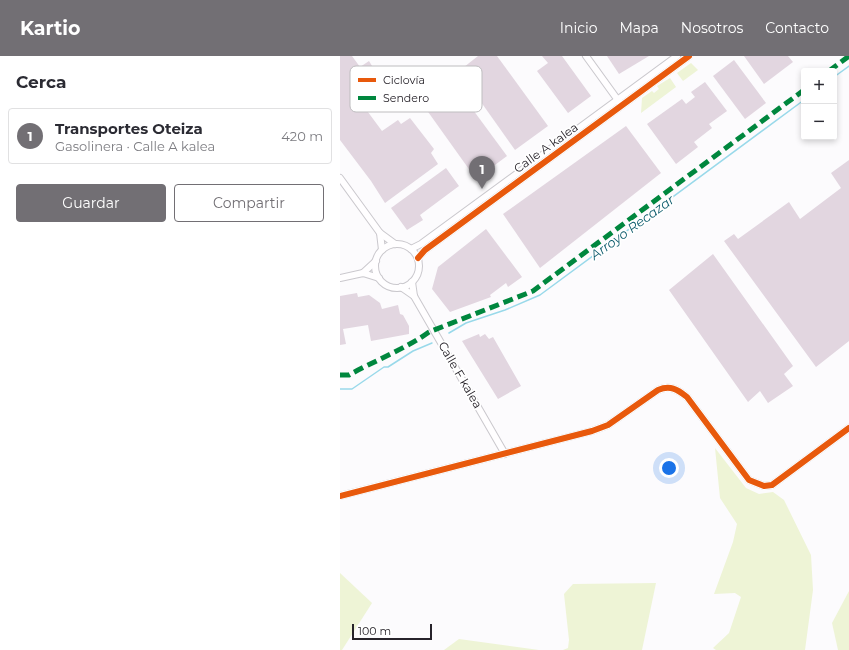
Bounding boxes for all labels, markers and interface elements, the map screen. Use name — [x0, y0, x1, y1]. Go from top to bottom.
text: Kartio — [20, 17, 80, 40]
text: Inicio — [560, 19, 597, 37]
text: Mapa — [619, 19, 659, 37]
text: Nosotros — [681, 19, 743, 37]
text: Contacto — [765, 19, 829, 37]
legend — [350, 66, 482, 112]
map controls — [801, 68, 837, 140]
button: + — [801, 68, 837, 104]
text: Cerca — [16, 72, 66, 92]
text: Ciclovía — [383, 73, 425, 87]
text: Sendero — [383, 91, 429, 105]
button: − — [801, 104, 837, 140]
text: Transportes Oteiza — [55, 119, 203, 138]
street label: Calle A kalea — [511, 119, 581, 176]
text: 1 — [27, 128, 33, 144]
text: 420 m — [281, 128, 323, 144]
text: Gasolinera · Calle A kalea — [55, 138, 215, 154]
pin: 1 — [469, 156, 495, 189]
button: Guardar — [16, 184, 166, 222]
button: Compartir — [174, 184, 324, 222]
water label: Arroyo Recazar — [586, 191, 678, 263]
street label: Calle F kalea — [435, 339, 486, 411]
your location — [659, 458, 679, 478]
scale bar — [352, 622, 432, 641]
text: 100 m — [358, 624, 391, 638]

